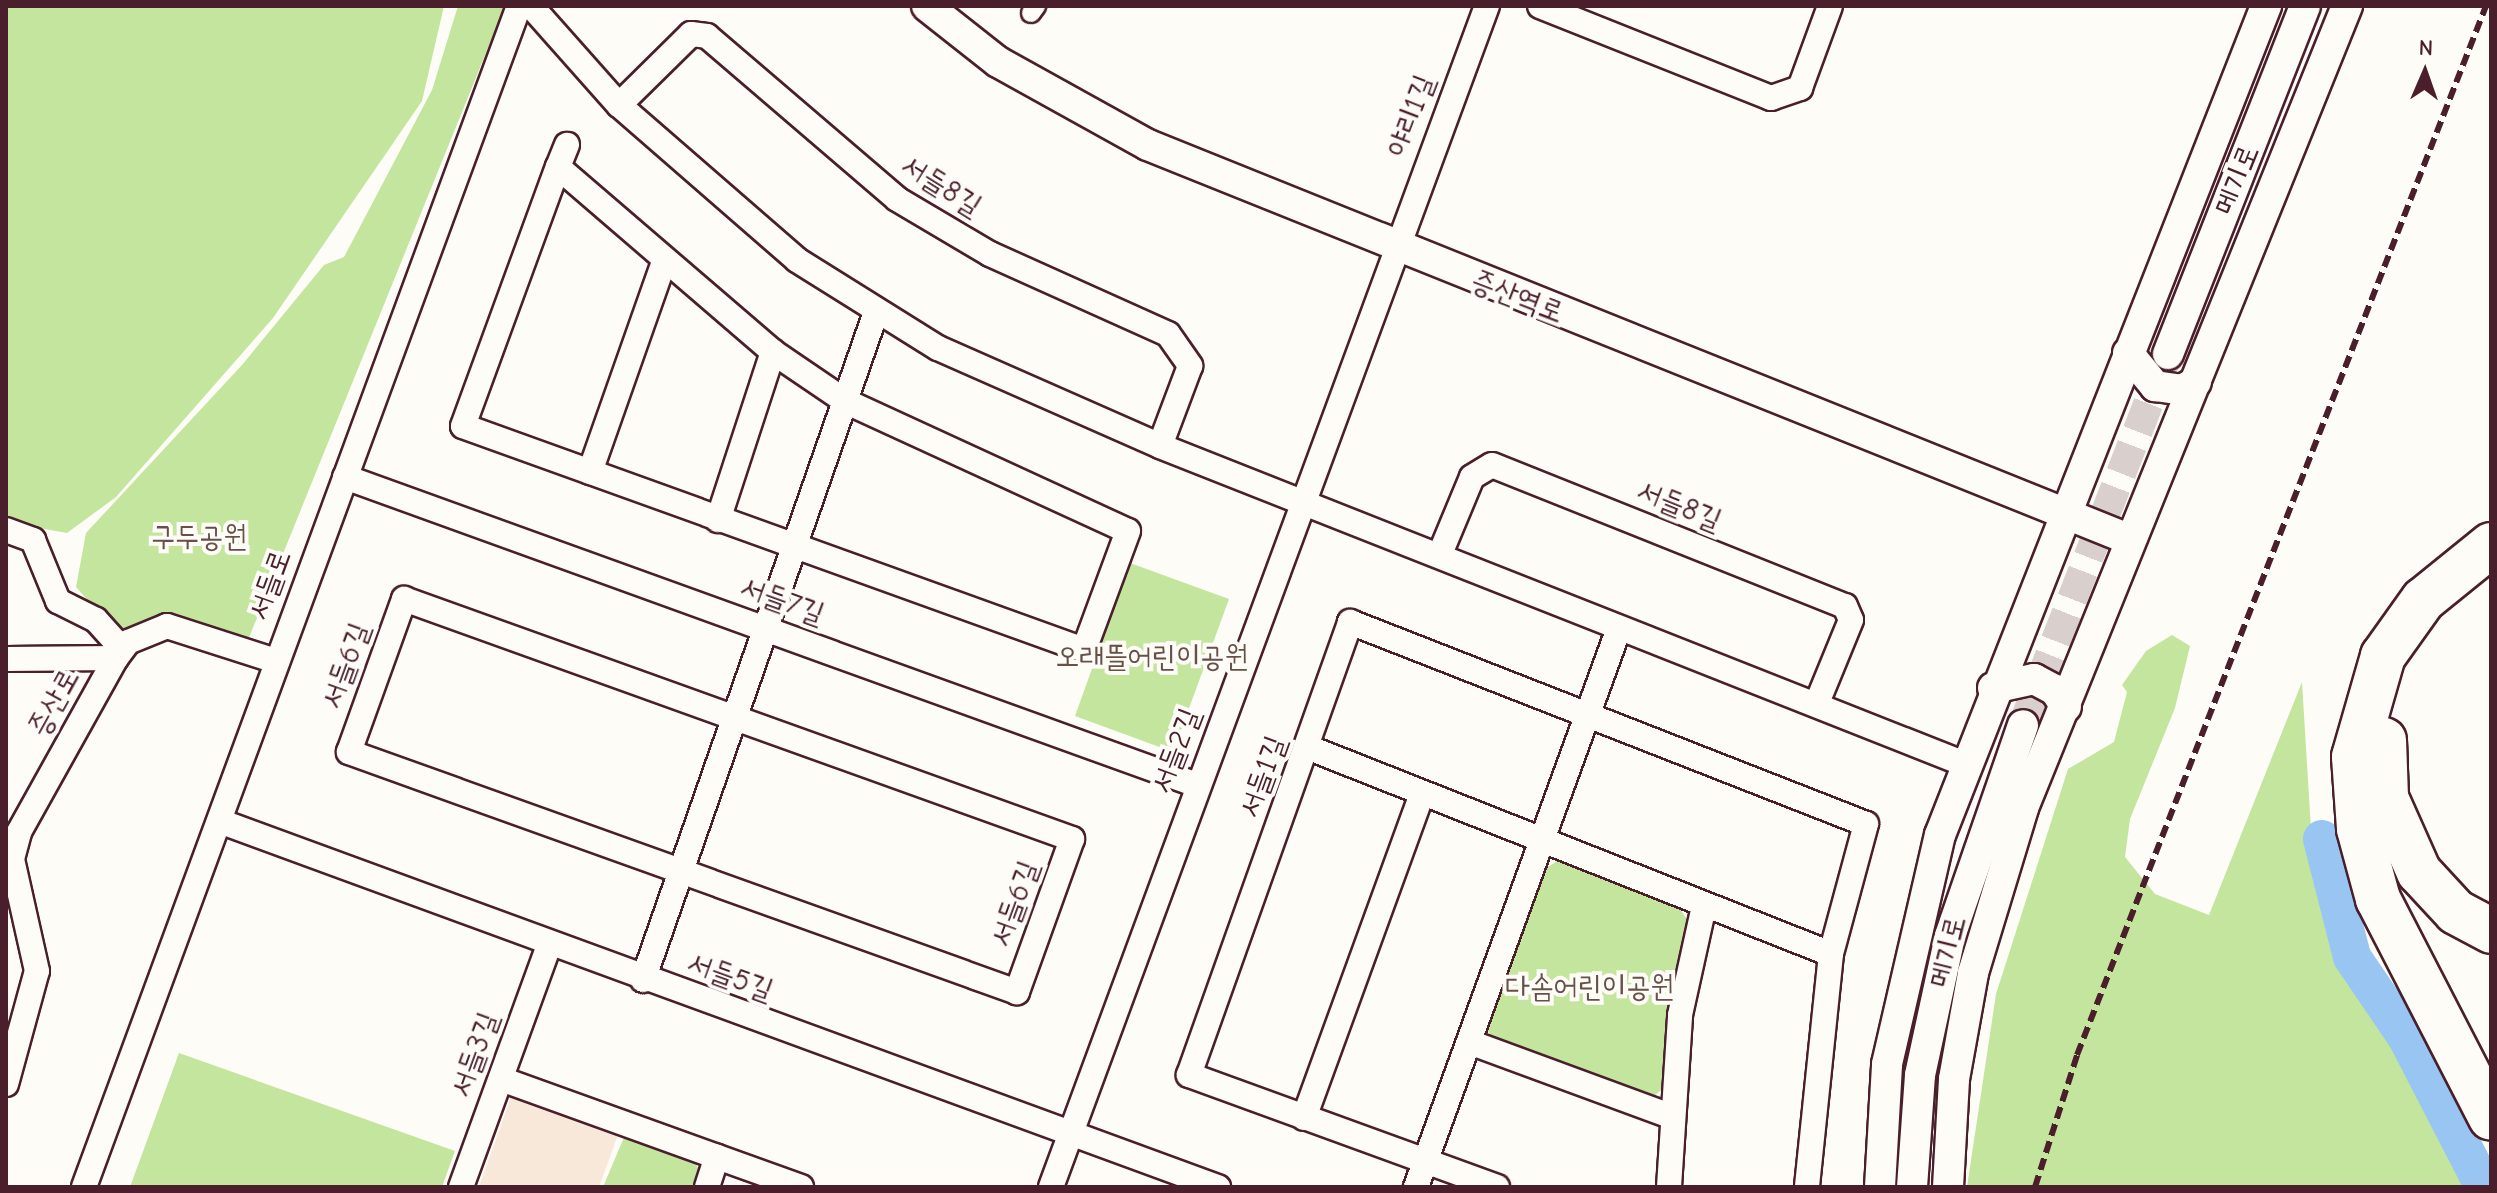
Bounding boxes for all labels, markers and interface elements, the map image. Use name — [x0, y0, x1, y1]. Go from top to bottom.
north arrow — [2385, 32, 2465, 112]
text: N — [2418, 35, 2433, 61]
street label: 야리1길 — [1379, 70, 1443, 162]
street label: 메기로 — [2207, 140, 2267, 220]
street label: 서들8길 — [894, 147, 988, 225]
street label: 증산역로 — [1465, 263, 1569, 331]
street label: 서들8길 — [1632, 473, 1726, 539]
park label: 구두공원 — [151, 519, 247, 555]
street label: 서들로 — [241, 545, 299, 625]
street label: 서들7길 — [735, 569, 829, 633]
street label: 서들6길 — [314, 618, 378, 714]
park label: 오래뜰어린이공원 — [1055, 639, 1249, 675]
street label: 증산로 — [21, 663, 87, 743]
street label: 서들2길 — [1143, 703, 1209, 799]
street label: 서들1길 — [1232, 731, 1294, 823]
street label: 서들6길 — [983, 856, 1047, 952]
street label: 메기로 — [1922, 913, 1974, 991]
street label: 서들5길 — [682, 945, 778, 1009]
park label: 다솜어린이공원 — [1506, 969, 1674, 1005]
street label: 서들3길 — [443, 1008, 507, 1102]

